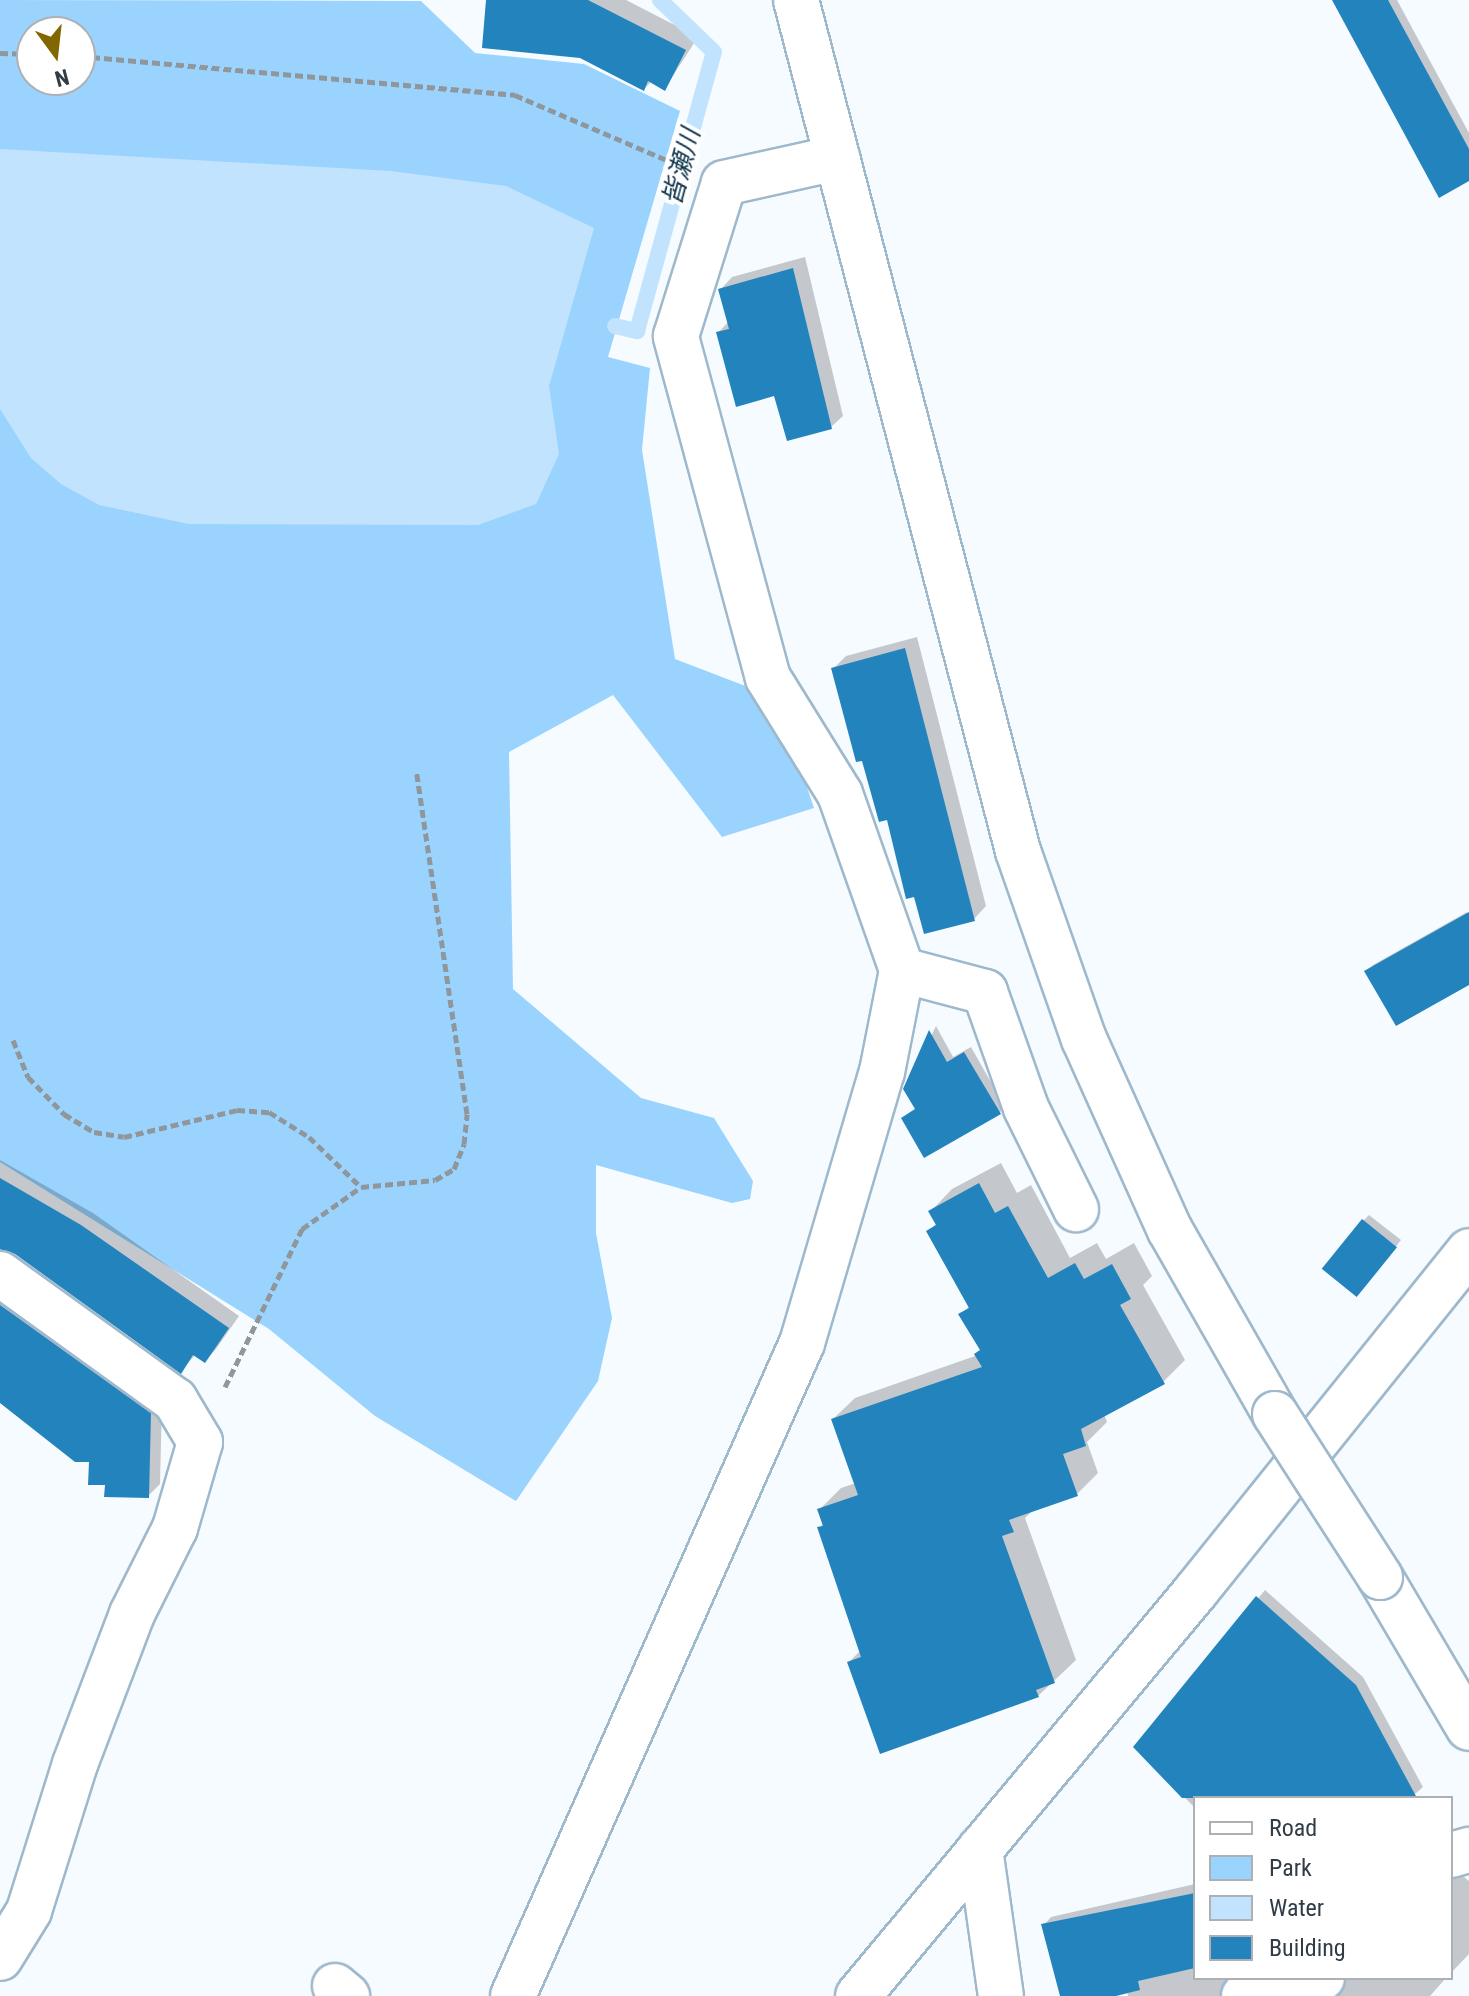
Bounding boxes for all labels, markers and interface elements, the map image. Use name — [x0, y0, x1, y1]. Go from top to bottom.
north arrow — [16, 16, 96, 96]
text: N — [52, 64, 72, 92]
water label: 皆瀬川 — [657, 125, 707, 209]
legend — [1193, 1796, 1453, 1980]
text: Road — [1269, 1814, 1317, 1842]
text: Park — [1269, 1854, 1312, 1882]
text: Water — [1269, 1894, 1324, 1922]
text: Building — [1269, 1934, 1346, 1962]

